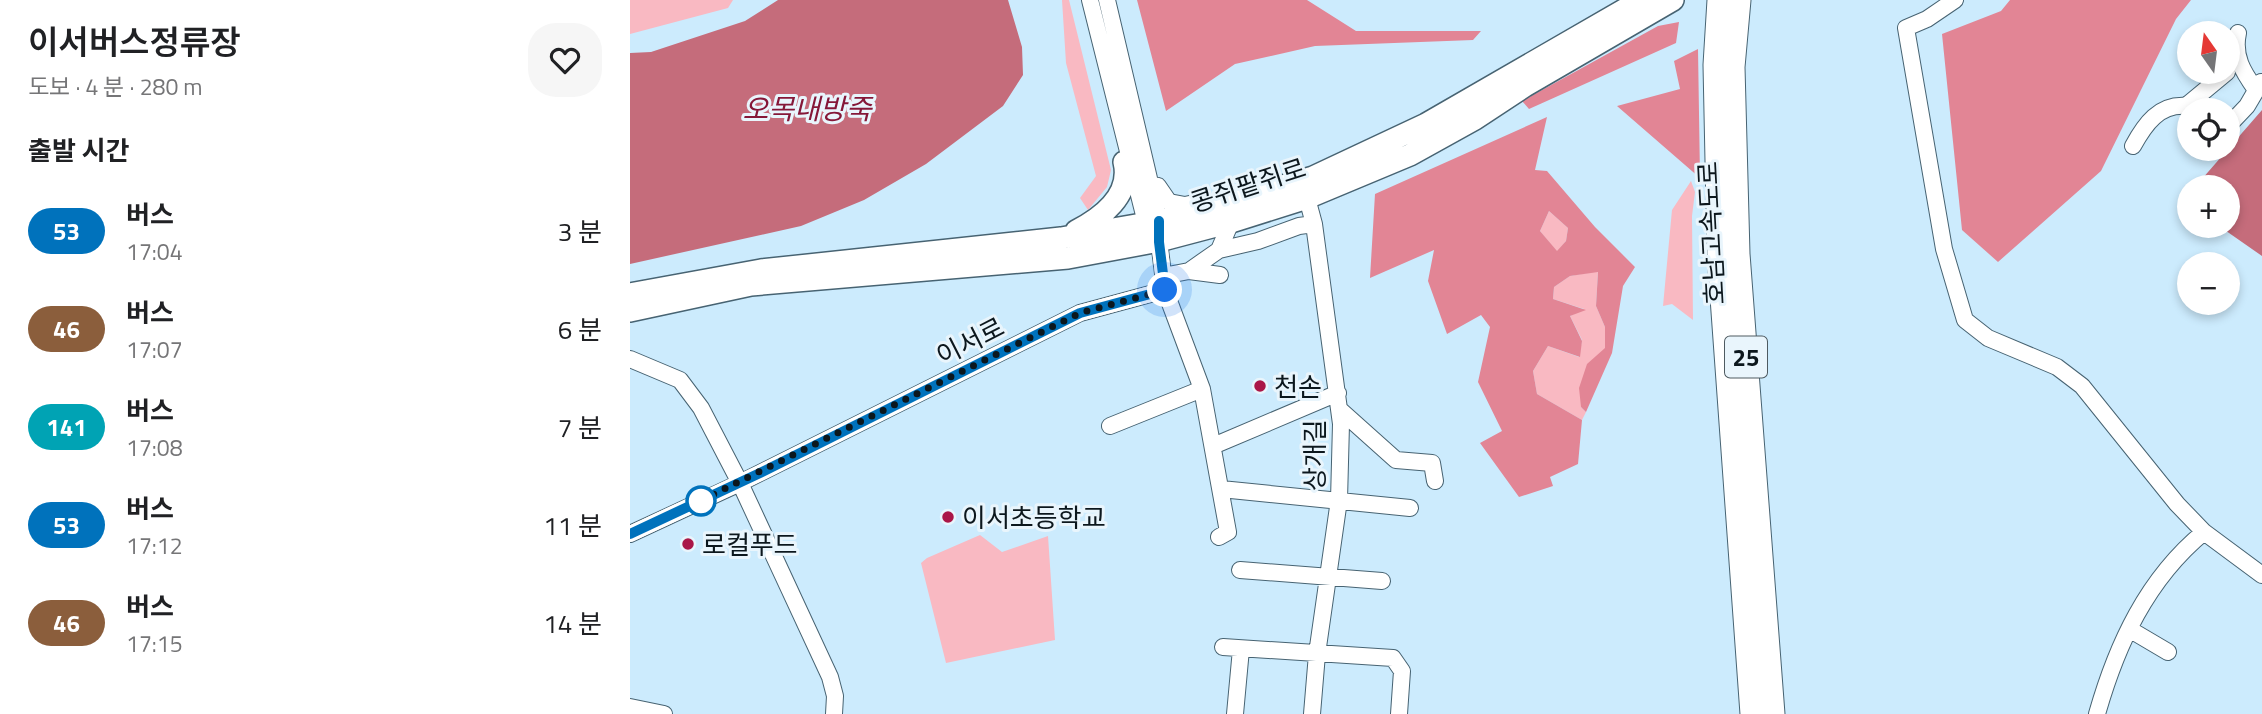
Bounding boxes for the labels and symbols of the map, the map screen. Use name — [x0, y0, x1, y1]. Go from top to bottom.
north arrow — [2177, 21, 2240, 84]
water label: 오목내방죽 — [743, 87, 874, 130]
street label: 콩쥐팥쥐로 — [1185, 148, 1311, 222]
street label: 호남고속도로 — [1688, 160, 1734, 306]
your location — [1147, 272, 1182, 307]
street label: 이서로 — [929, 307, 1011, 375]
road number: 25 — [1725, 336, 1767, 378]
place label: 천손 — [1274, 367, 1322, 406]
marker: 천손 — [1252, 378, 1268, 394]
street label: 상개길 — [1295, 419, 1334, 491]
unlabelled marker — [686, 486, 716, 516]
place label: 이서초등학교 — [962, 498, 1106, 537]
marker: 이서초등학교 — [940, 509, 956, 525]
place label: 로컬푸드 — [702, 525, 798, 564]
marker: 로컬푸드 — [680, 536, 696, 552]

